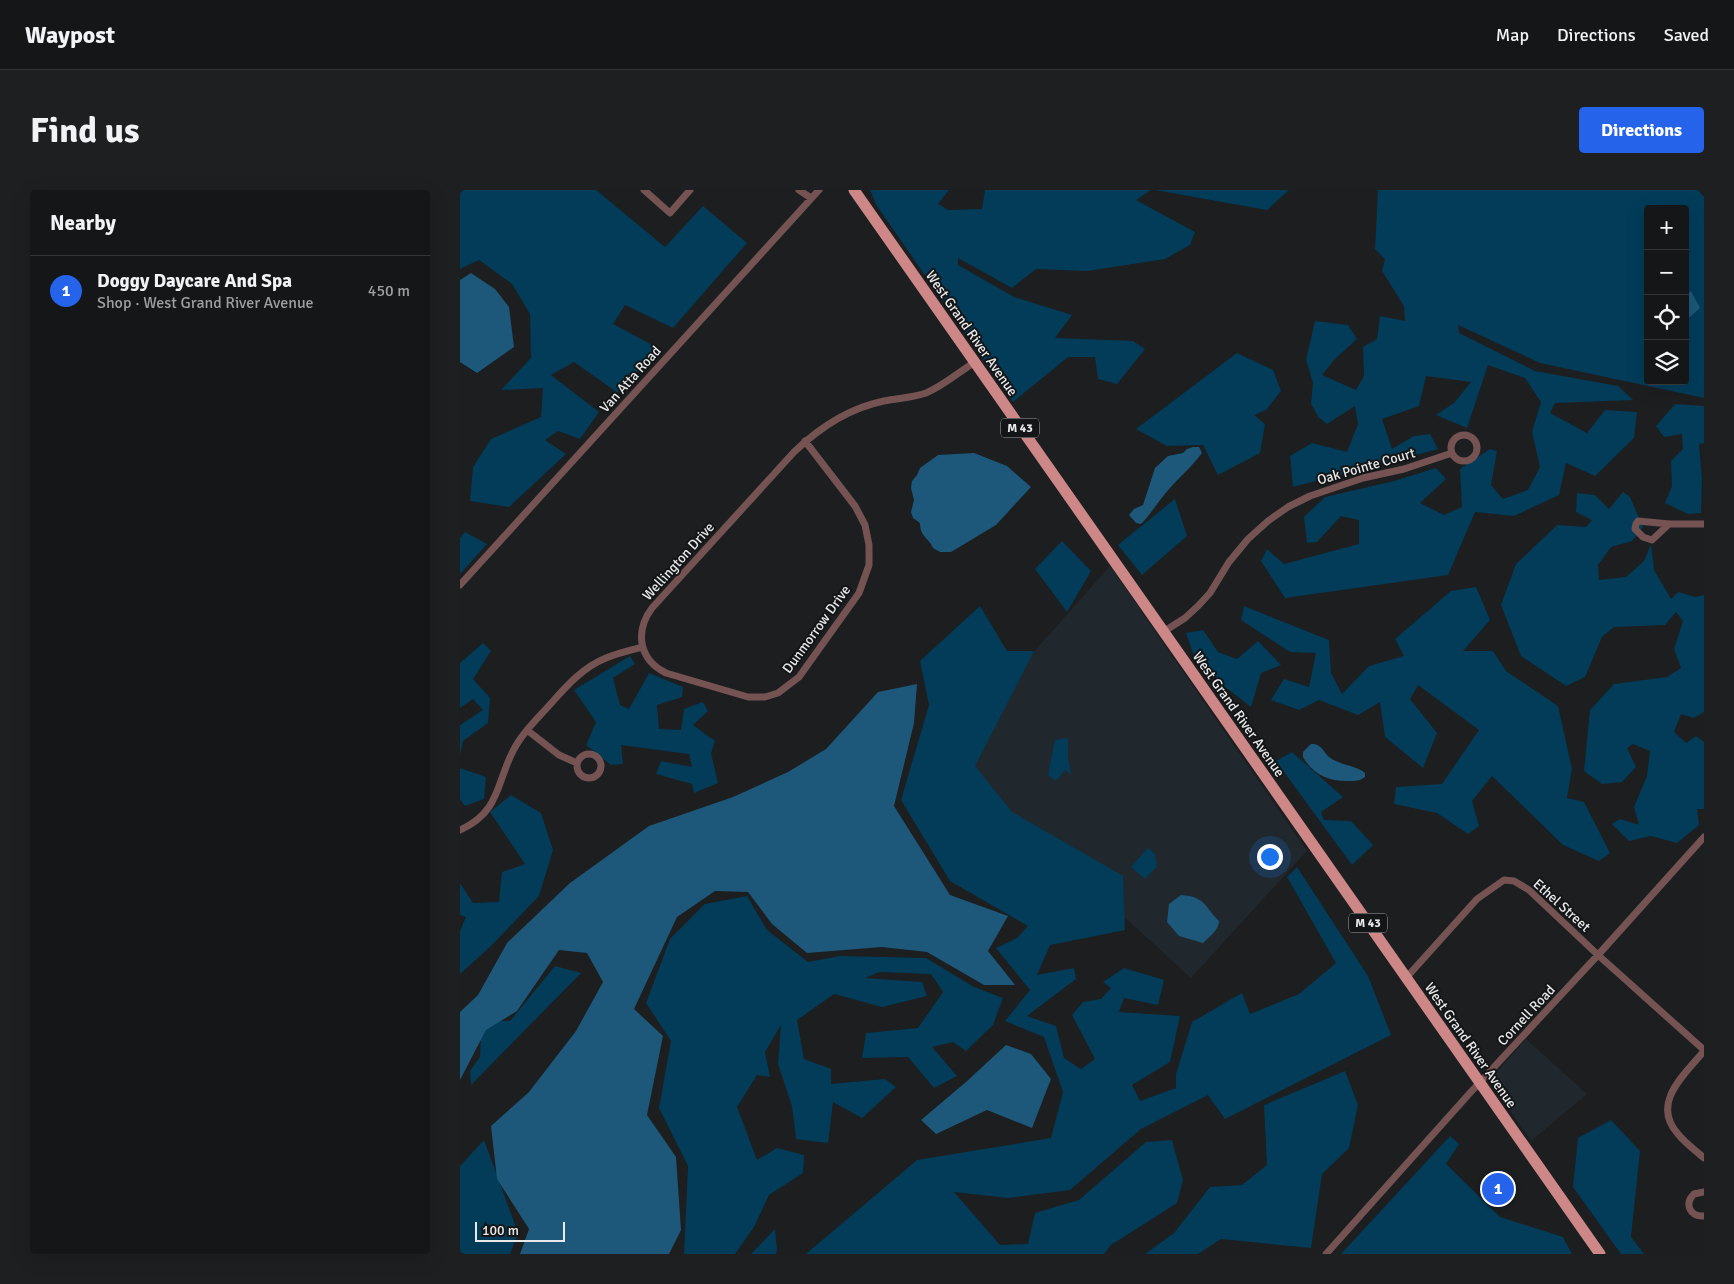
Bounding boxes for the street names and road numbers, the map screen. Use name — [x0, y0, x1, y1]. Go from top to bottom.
street label: West Grand River Avenue — [922, 267, 1021, 399]
street label: Van Atta Road — [596, 343, 665, 416]
road number: M 43 — [1001, 418, 1039, 438]
street label: Oak Pointe Court — [1315, 444, 1417, 489]
street label: Wellington Drive — [639, 519, 718, 604]
street label: Dunmorrow Drive — [779, 582, 854, 677]
street label: West Grand River Avenue — [1189, 648, 1288, 780]
street label: Ethel Street — [1530, 875, 1594, 936]
road number: M 43 — [1349, 914, 1387, 932]
street label: West Grand River Avenue — [1421, 979, 1520, 1111]
street label: Cornell Road — [1494, 982, 1559, 1049]

